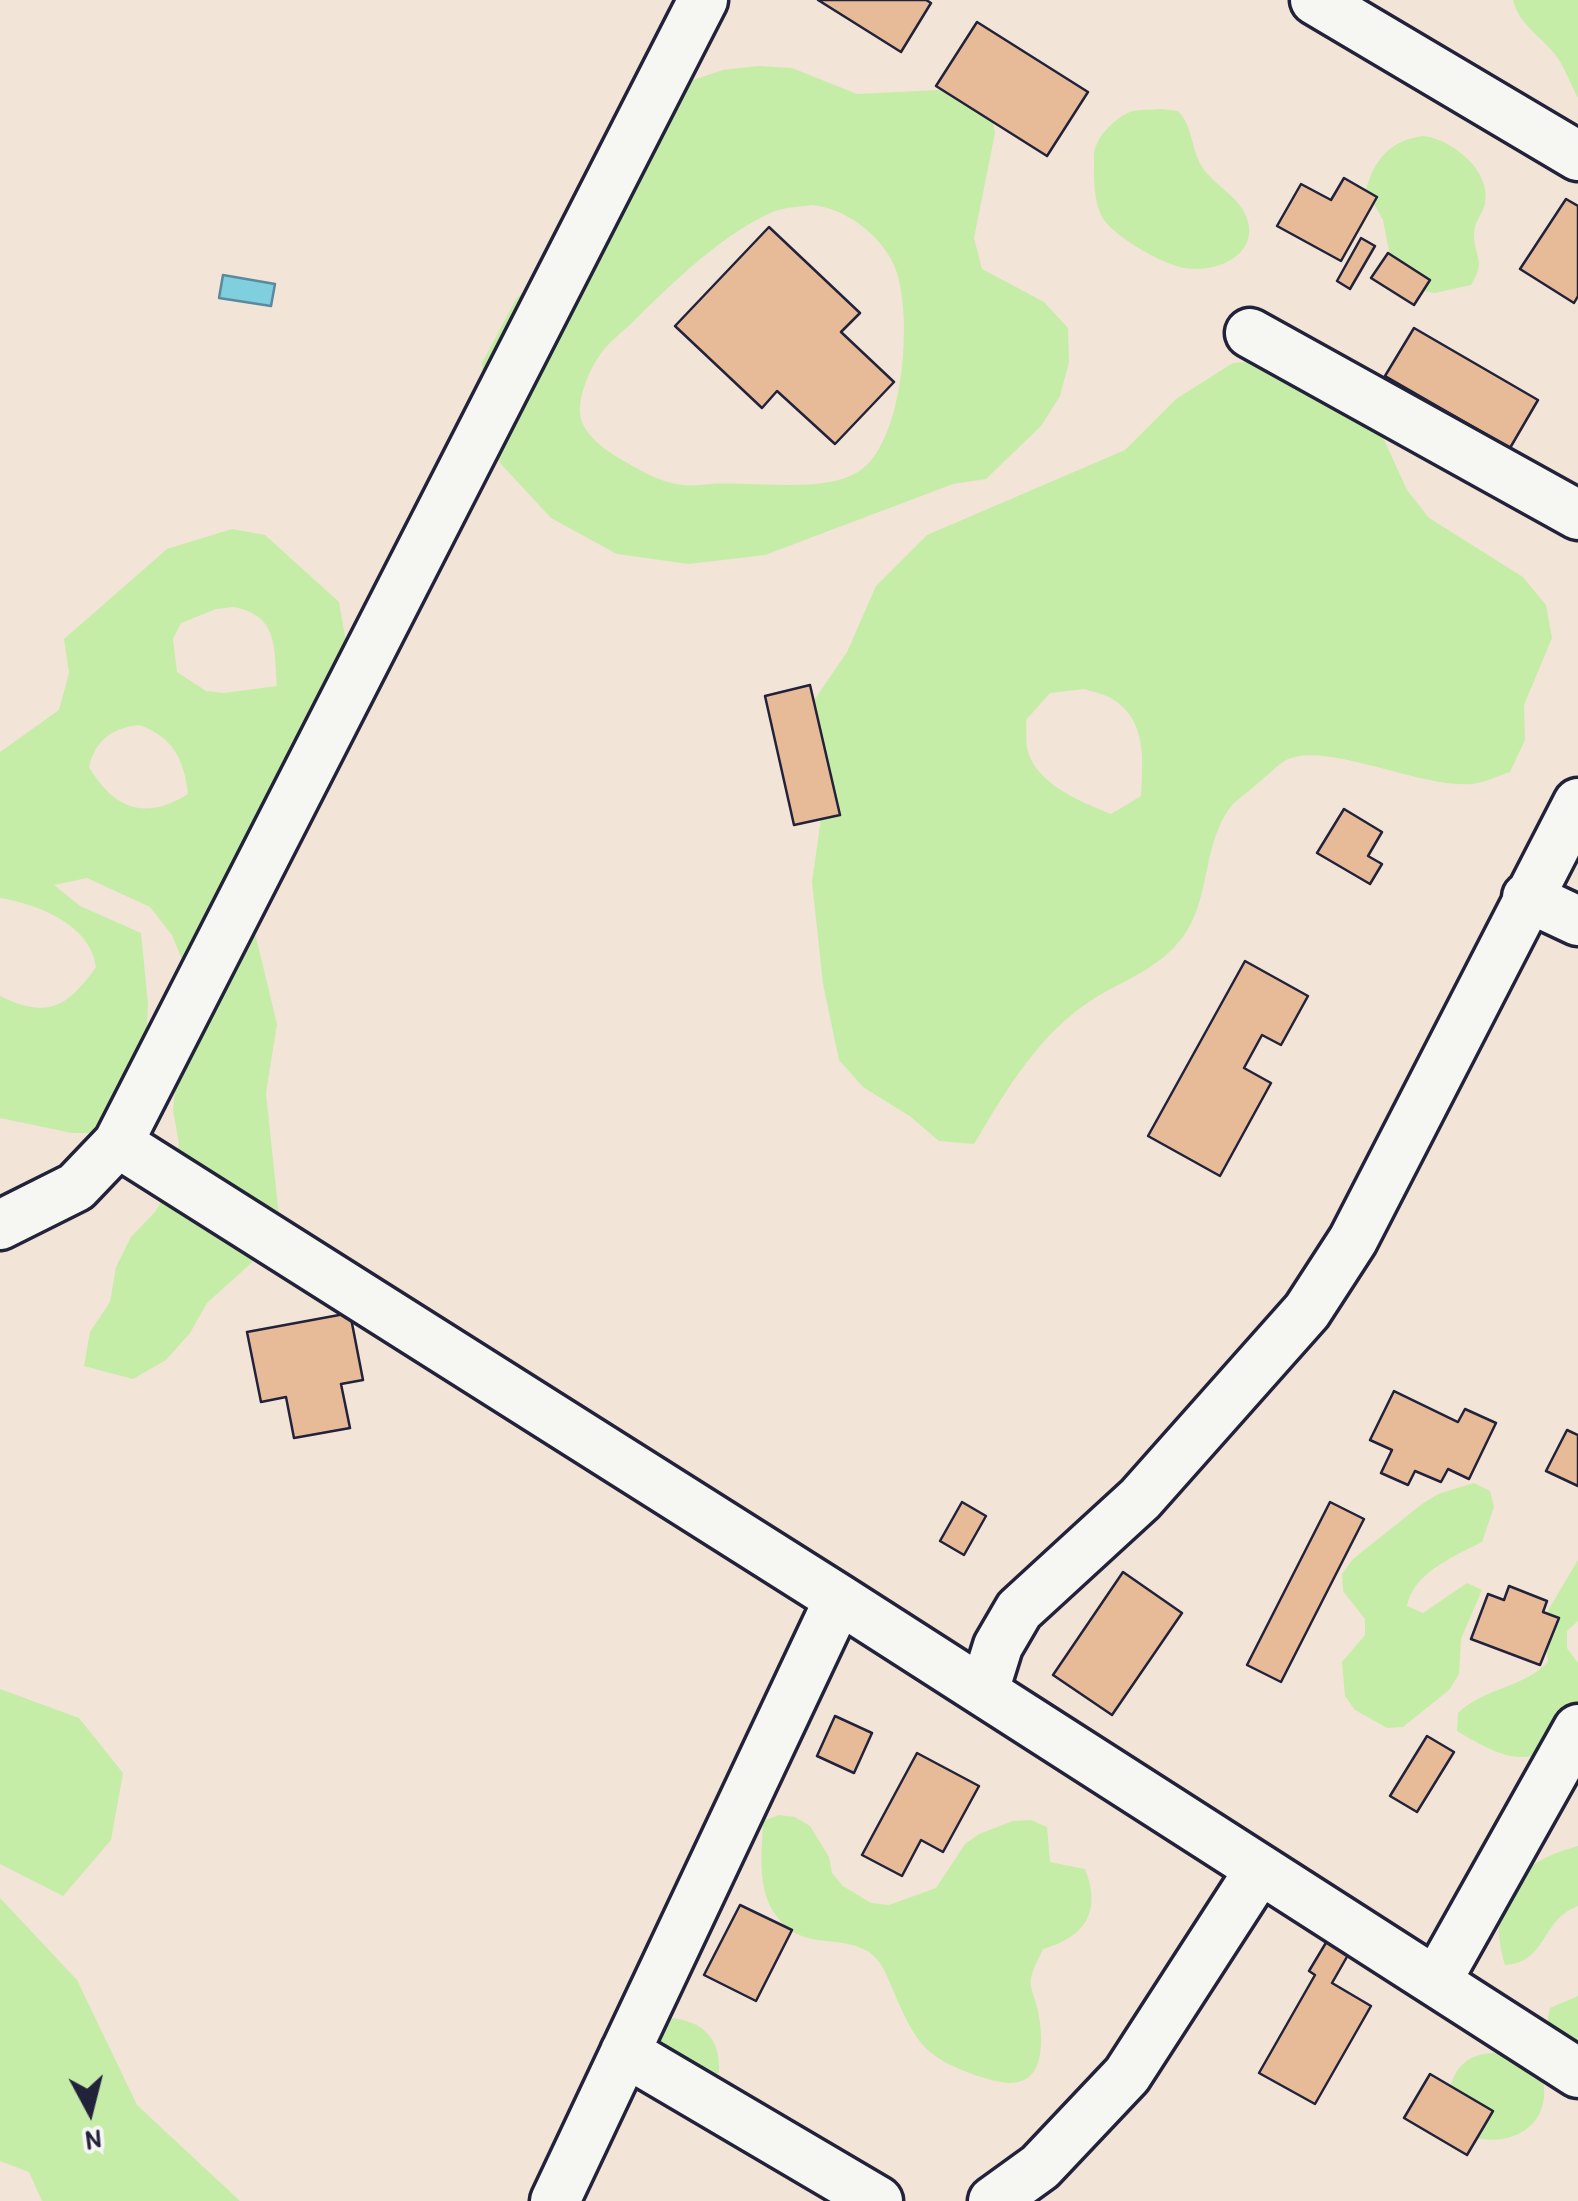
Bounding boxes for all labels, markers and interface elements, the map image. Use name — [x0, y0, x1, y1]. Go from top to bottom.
north arrow — [40, 2061, 140, 2161]
text: N — [84, 2121, 103, 2161]

